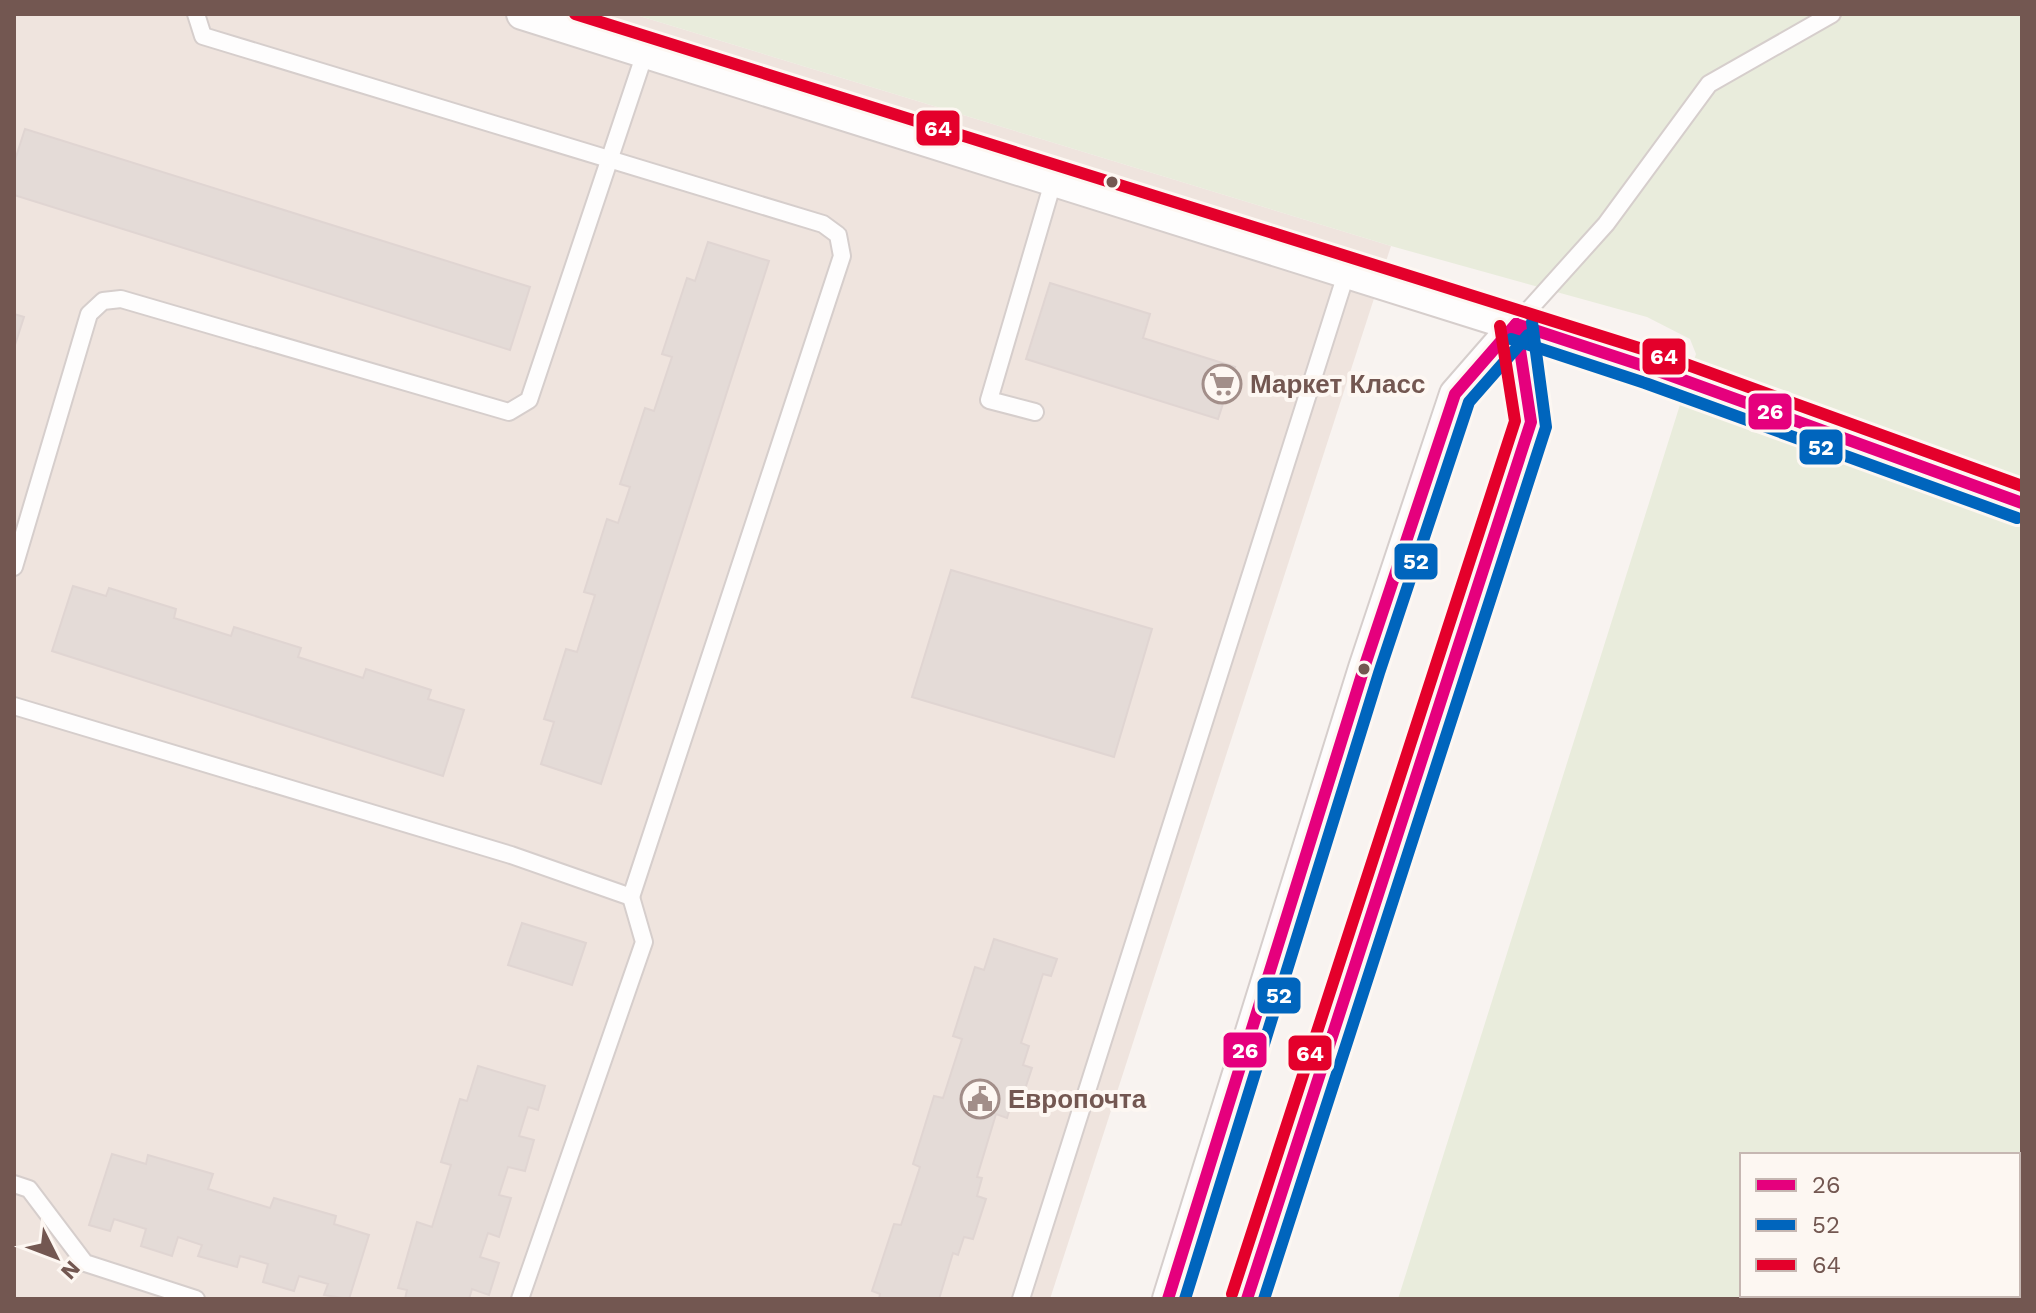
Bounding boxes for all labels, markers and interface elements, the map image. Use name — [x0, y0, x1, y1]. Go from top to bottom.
line badge: 64 — [915, 109, 961, 147]
text: 64 — [924, 116, 952, 141]
unlabelled marker — [1104, 174, 1120, 190]
line badge: 64 — [1641, 337, 1687, 376]
text: 64 — [1650, 344, 1678, 369]
supermarket icon: Маркет Класс — [1201, 363, 1243, 405]
place label: Маркет Класс — [1250, 369, 1425, 399]
line badge: 26 — [1747, 392, 1793, 431]
text: 26 — [1757, 399, 1783, 424]
line badge: 52 — [1798, 428, 1844, 466]
text: 52 — [1808, 435, 1834, 460]
line badge: 52 — [1393, 542, 1439, 581]
text: 52 — [1403, 549, 1429, 574]
unlabelled marker — [1356, 661, 1372, 677]
line badge: 52 — [1256, 976, 1302, 1015]
text: 52 — [1266, 983, 1292, 1008]
line badge: 26 — [1222, 1031, 1268, 1069]
line badge: 64 — [1287, 1034, 1333, 1072]
text: 26 — [1232, 1038, 1258, 1063]
text: 64 — [1296, 1041, 1324, 1066]
public building icon: Европочта — [959, 1078, 1001, 1120]
place label: Европочта — [1008, 1084, 1147, 1114]
legend — [1740, 1153, 2020, 1297]
text: 26 — [1812, 1171, 1841, 1199]
text: 52 — [1812, 1211, 1840, 1239]
north arrow — [16, 1217, 96, 1297]
text: 64 — [1812, 1251, 1841, 1279]
text: N — [56, 1256, 85, 1284]

